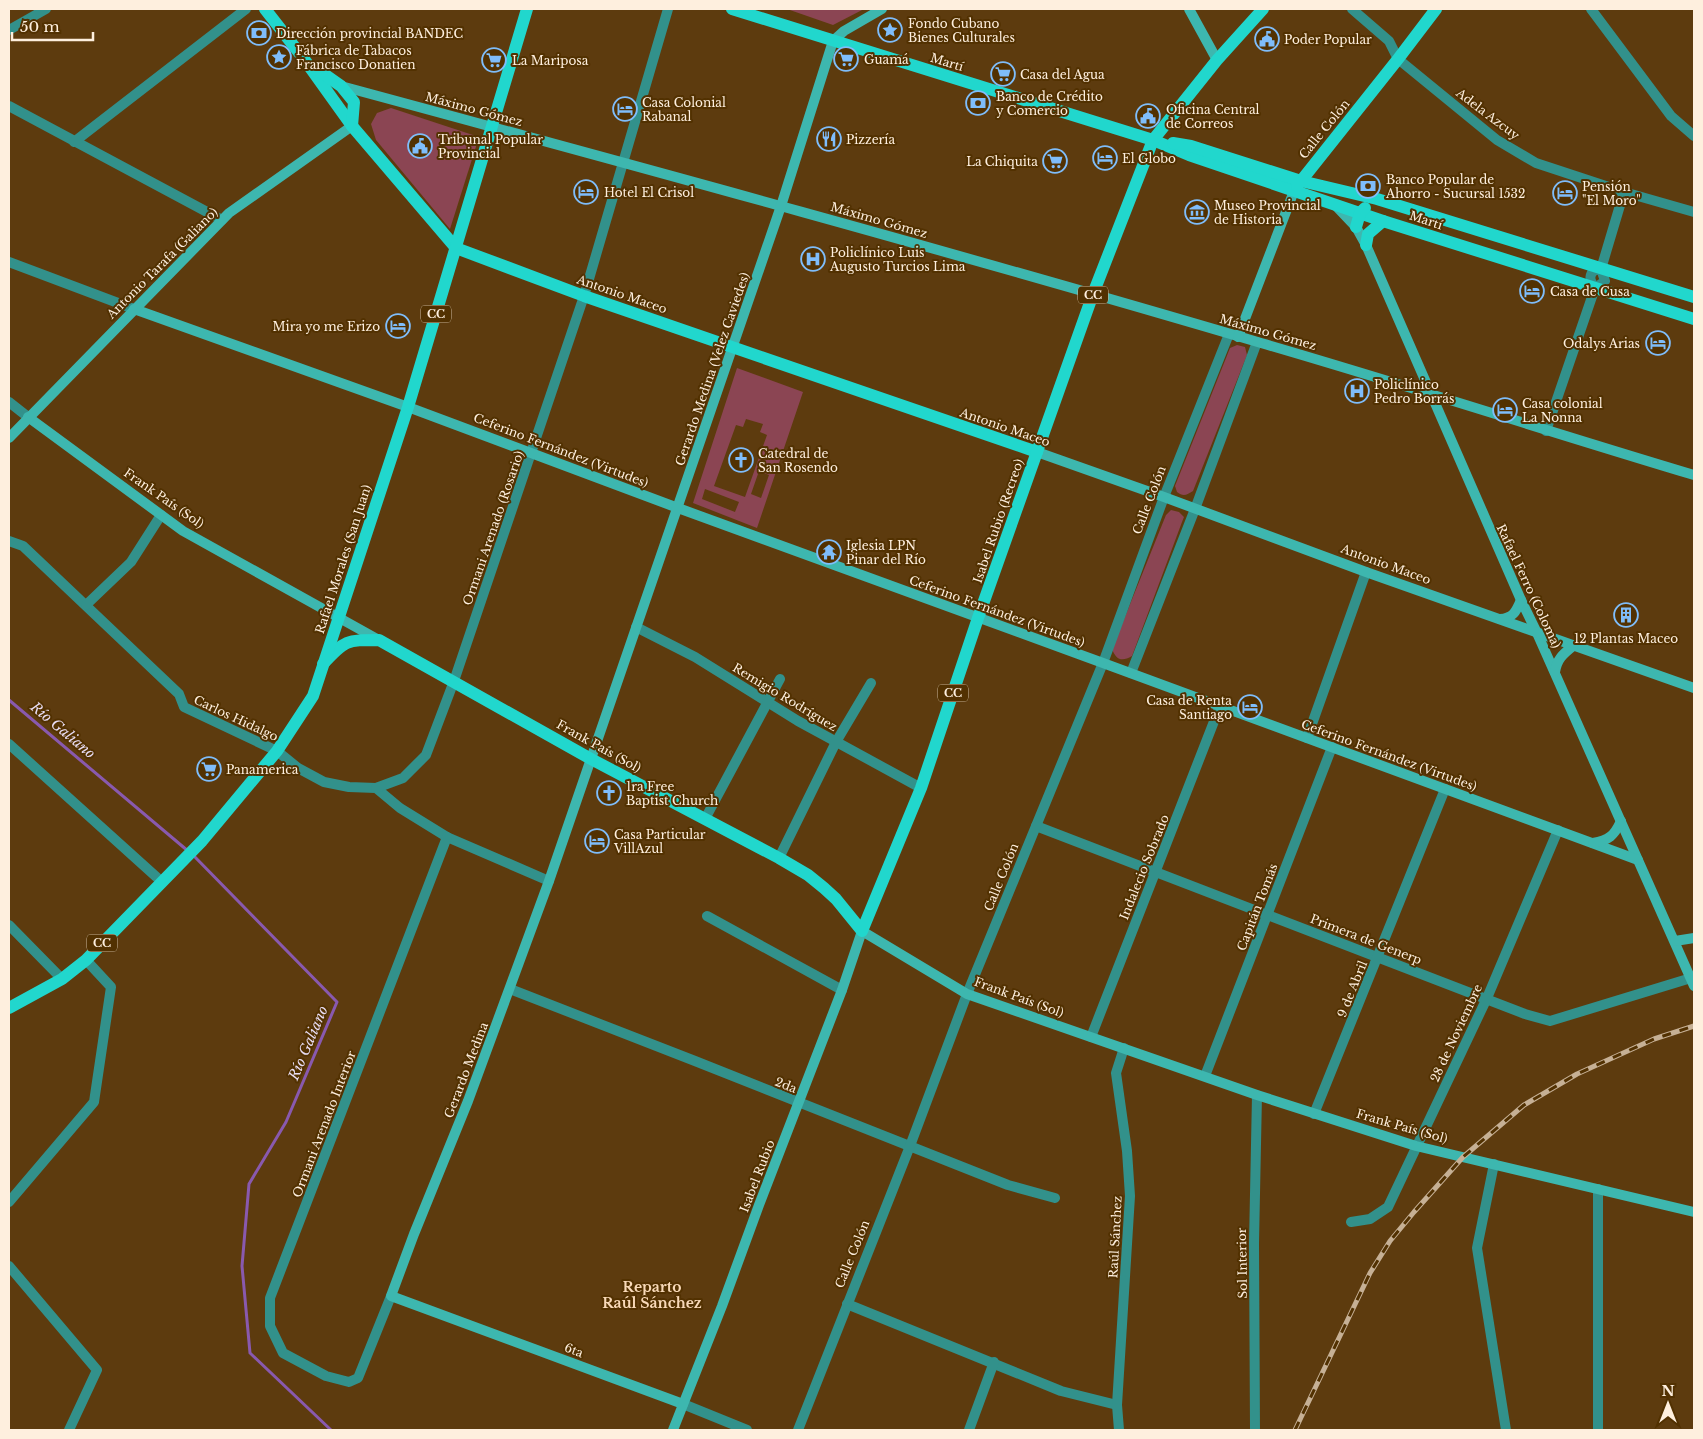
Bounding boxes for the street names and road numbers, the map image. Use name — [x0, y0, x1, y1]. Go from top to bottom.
street label: Martí — [929, 50, 966, 74]
street label: Adela Azcuy — [1453, 85, 1523, 143]
street label: Máximo Gómez — [424, 89, 525, 129]
street label: Calle Colón — [1296, 96, 1352, 162]
street label: Máximo Gómez — [829, 199, 929, 241]
street label: Antonio Tarafa (Galiano) — [103, 204, 221, 322]
street label: Martí — [1407, 208, 1445, 233]
street label: Gerardo Medina (Velez Caviedes) — [672, 270, 752, 468]
street label: Antonio Maceo — [574, 271, 669, 317]
road number: CC — [1078, 286, 1108, 304]
road number: CC — [421, 306, 451, 322]
street label: Máximo Gómez — [1218, 311, 1318, 353]
street label: Antonio Maceo — [957, 404, 1052, 450]
street label: Ceferino Fernández (Virtudes) — [472, 410, 650, 490]
street label: Ormani Arenado (Rosario) — [459, 449, 527, 607]
street label: Isabel Rubio (Recreo) — [970, 457, 1026, 585]
street label: Calle Colón — [1129, 464, 1169, 536]
street label: Frank País (Sol) — [121, 465, 207, 531]
street label: Rafael Morales (San Juan) — [312, 483, 374, 635]
street label: Rafael Ferro (Coloma) — [1494, 522, 1564, 650]
street label: Antonio Maceo — [1338, 540, 1433, 587]
street label: Ceferino Fernández (Virtudes) — [907, 572, 1087, 650]
street label: Remigio Rodríguez — [730, 660, 840, 734]
road number: CC — [938, 684, 968, 701]
street label: Carlos Hidalgo — [191, 692, 281, 744]
street label: Ceferino Fernández (Virtudes) — [1299, 716, 1479, 794]
street label: Frank País (Sol) — [554, 717, 644, 775]
street label: Indalecio Sobrado — [1116, 812, 1172, 922]
street label: Calle Colón — [981, 841, 1021, 913]
street label: Capitán Tomás — [1233, 861, 1281, 953]
street label: Primera de Generp — [1308, 911, 1424, 967]
road number: CC — [87, 934, 117, 951]
street label: 9 de Abril — [1334, 958, 1370, 1020]
street label: Frank País (Sol) — [972, 974, 1066, 1020]
street label: 28 de Noviembre — [1427, 982, 1485, 1084]
street label: Gerardo Medina — [441, 1020, 491, 1120]
street label: Ormani Arenado Interior — [289, 1048, 359, 1200]
street label: 2da — [773, 1074, 799, 1096]
street label: Frank País (Sol) — [1355, 1106, 1449, 1146]
street label: Isabel Rubio — [736, 1138, 778, 1214]
street label: Raúl Sánchez — [1105, 1195, 1125, 1279]
street label: Calle Colón — [832, 1218, 872, 1290]
street label: Sol Interior — [1234, 1227, 1250, 1299]
street label: 6ta — [562, 1340, 586, 1361]

